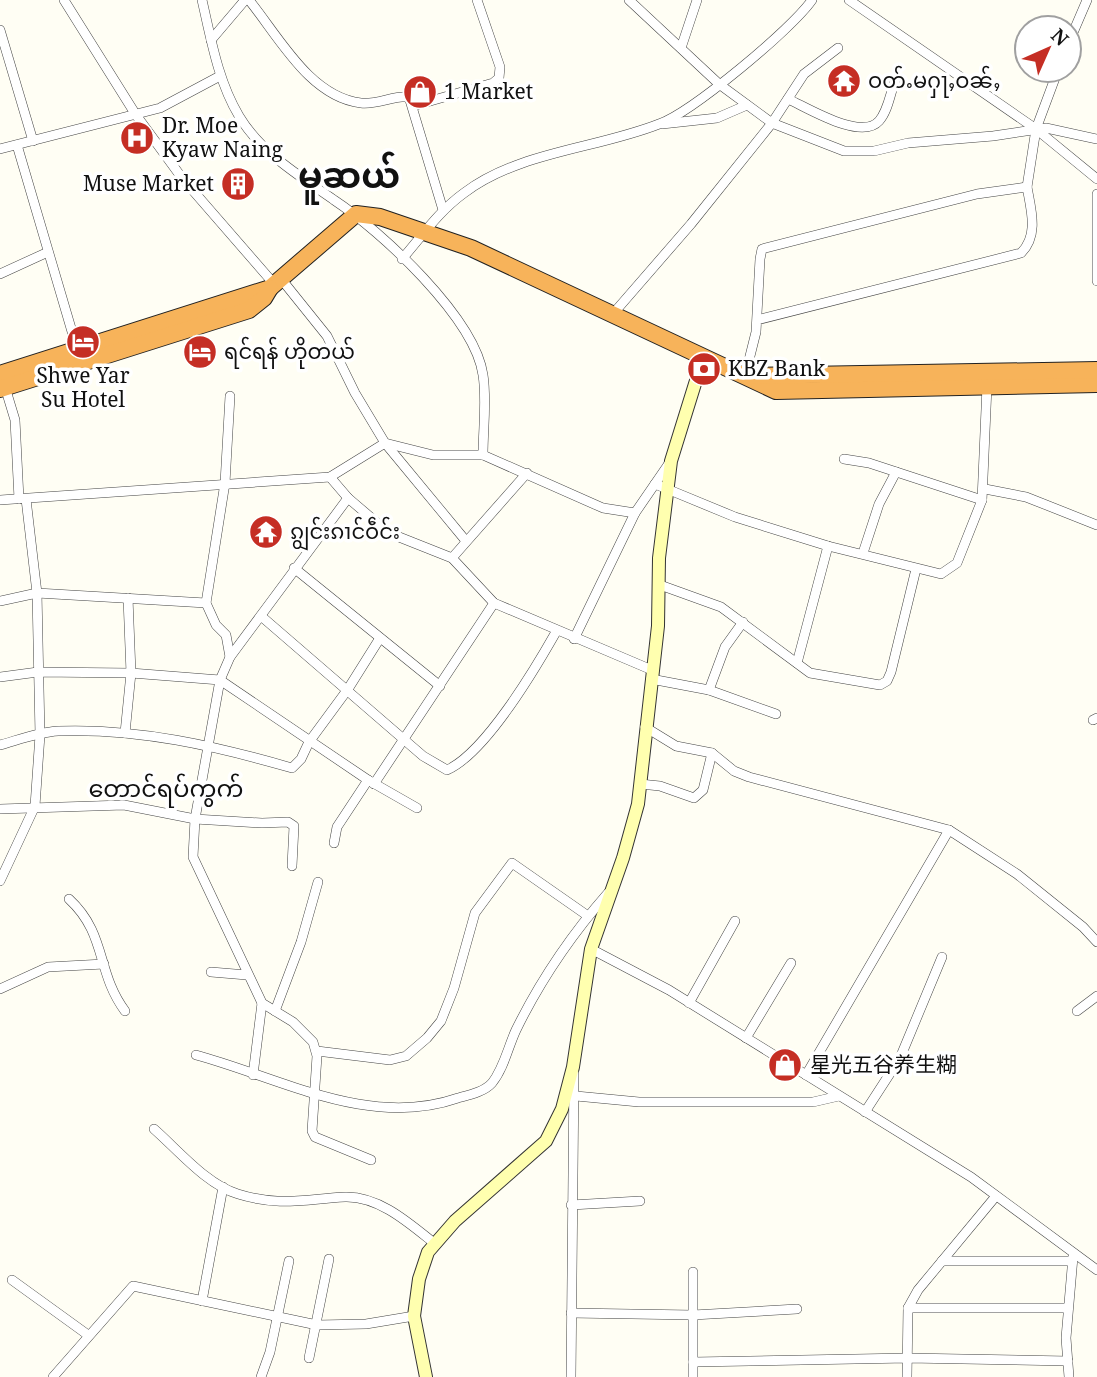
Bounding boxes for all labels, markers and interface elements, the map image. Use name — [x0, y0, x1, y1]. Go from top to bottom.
north arrow — [1013, 14, 1083, 84]
text: N — [1046, 22, 1075, 51]
temple icon: ဝတ်ႉမႁႃႇဝၼ်ႇ — [825, 62, 863, 100]
place label: ဝတ်ႉမႁႃႇဝၼ်ႇ — [868, 65, 1000, 98]
shop icon: 1 Market — [401, 73, 439, 111]
place label: 1 Market — [444, 77, 533, 105]
place label: Dr. Moe Kyaw Naing — [162, 111, 283, 163]
hospital icon: Dr. Moe Kyaw Naing — [118, 119, 156, 157]
district label: မူဆယ် — [298, 151, 400, 205]
building icon: Muse Market — [219, 165, 257, 203]
place label: Muse Market — [83, 169, 214, 197]
hotel icon: Shwe Yar Su Hotel — [64, 323, 102, 361]
hotel icon: ရင်ရန် ဟိုတယ် — [181, 333, 219, 371]
place label: ရင်ရန် ဟိုတယ် — [224, 336, 355, 369]
bank icon: KBZ Bank — [685, 350, 723, 388]
place label: KBZ Bank — [728, 354, 826, 382]
place label: Shwe Yar Su Hotel — [36, 361, 130, 413]
temple icon: ၵျွင်းၵၢင်ဝဵင်း — [247, 513, 285, 551]
place label: ၵျွင်းၵၢင်ဝဵင်း — [290, 516, 400, 551]
district label: တောင်ရပ်ကွက် — [88, 771, 244, 808]
shop icon: 星光五谷养生糊 — [766, 1046, 804, 1084]
place label: 星光五谷养生糊 — [810, 1050, 957, 1078]

